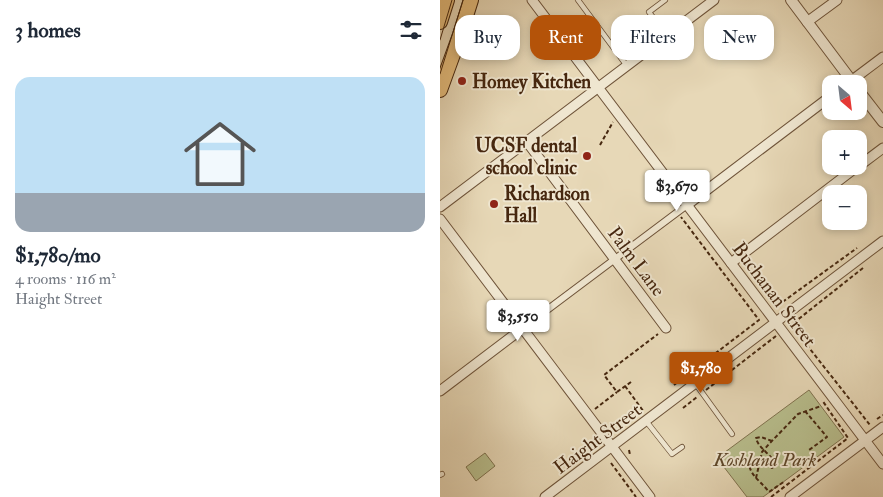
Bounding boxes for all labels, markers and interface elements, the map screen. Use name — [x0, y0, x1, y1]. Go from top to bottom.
chip: Buy — [455, 15, 520, 60]
chip: Rent — [530, 15, 601, 60]
chip: Filters — [611, 15, 694, 60]
chip: New — [704, 15, 774, 60]
icon: filters — [397, 16, 425, 44]
text: 3 homes — [15, 17, 81, 44]
place label: Homey Kitchen — [472, 70, 591, 95]
marker: Homey Kitchen — [456, 75, 468, 87]
north arrow — [822, 75, 868, 120]
map controls — [822, 75, 867, 230]
icon: home — [175, 109, 265, 199]
button: + — [822, 130, 867, 175]
place label: UCSF dental school clinic — [475, 134, 577, 180]
marker: UCSF dental school clinic — [581, 150, 593, 162]
pin: $3,670 — [636, 170, 718, 212]
text: $3,670 — [656, 176, 698, 196]
place label: Richardson Hall — [504, 182, 590, 228]
button: − — [822, 185, 867, 230]
marker: Richardson Hall — [488, 198, 500, 210]
street label: Palm Lane — [602, 222, 670, 301]
street label: Buchanan Street — [727, 237, 821, 352]
text: $1,780/mo — [15, 242, 101, 269]
text: 4 rooms · 116 m² — [15, 269, 116, 289]
text: Haight Street — [15, 289, 102, 309]
pin: $3,550 — [477, 300, 559, 342]
text: $3,550 — [498, 306, 538, 326]
pin: $1,780 — [660, 352, 742, 394]
text: $1,780 — [680, 358, 722, 378]
street label: Haight Street — [549, 398, 646, 480]
park label: Koshland Park — [712, 448, 817, 472]

